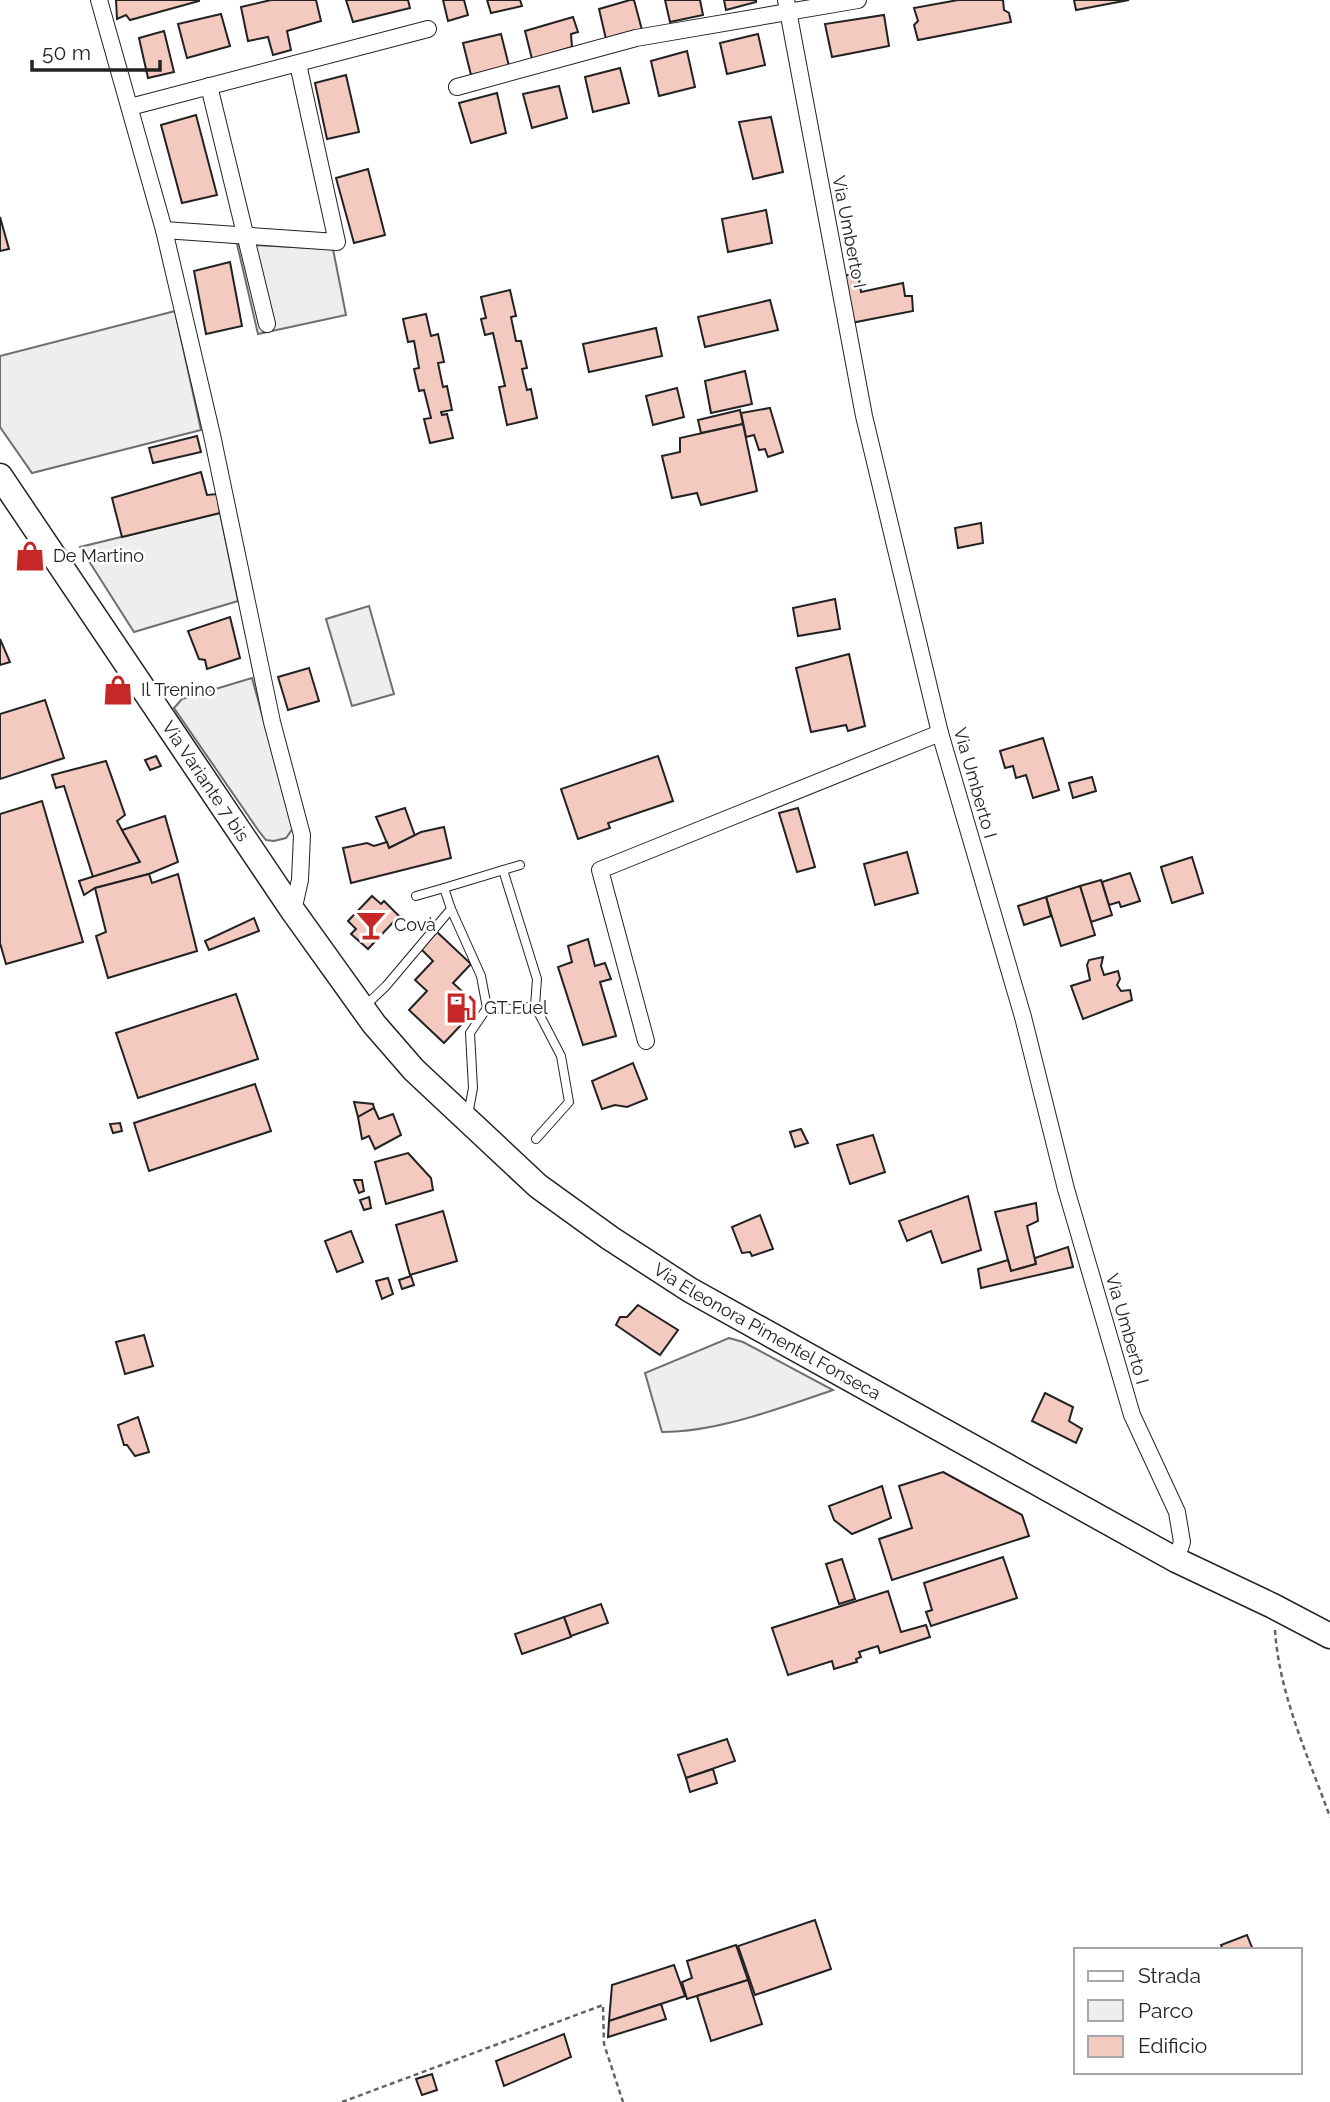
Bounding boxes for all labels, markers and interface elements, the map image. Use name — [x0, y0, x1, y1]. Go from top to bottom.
scale bar — [32, 28, 159, 72]
text: 50 m — [42, 40, 91, 65]
street label: Via Umberto I — [828, 174, 871, 290]
shop icon: De Martino — [13, 539, 47, 573]
place label: De Martino — [53, 545, 144, 566]
shop icon: Il Trenino — [101, 673, 135, 707]
place label: Il Trenino — [141, 679, 216, 700]
street label: Via Variante 7 bis — [158, 717, 254, 845]
street label: Via Umberto I — [950, 725, 1001, 841]
bar icon: Covà — [354, 908, 388, 942]
place label: Covà — [394, 914, 436, 935]
fuel station icon: GT Fuel — [444, 991, 478, 1025]
place label: GT Fuel — [484, 997, 548, 1018]
street label: Via Eleonora Pimentel Fonseca — [650, 1258, 885, 1404]
street label: Via Umberto I — [1102, 1271, 1153, 1387]
legend — [1074, 1948, 1302, 2074]
text: Strada — [1138, 1963, 1201, 1988]
text: Parco — [1138, 1998, 1193, 2023]
text: Edificio — [1138, 2033, 1207, 2058]

